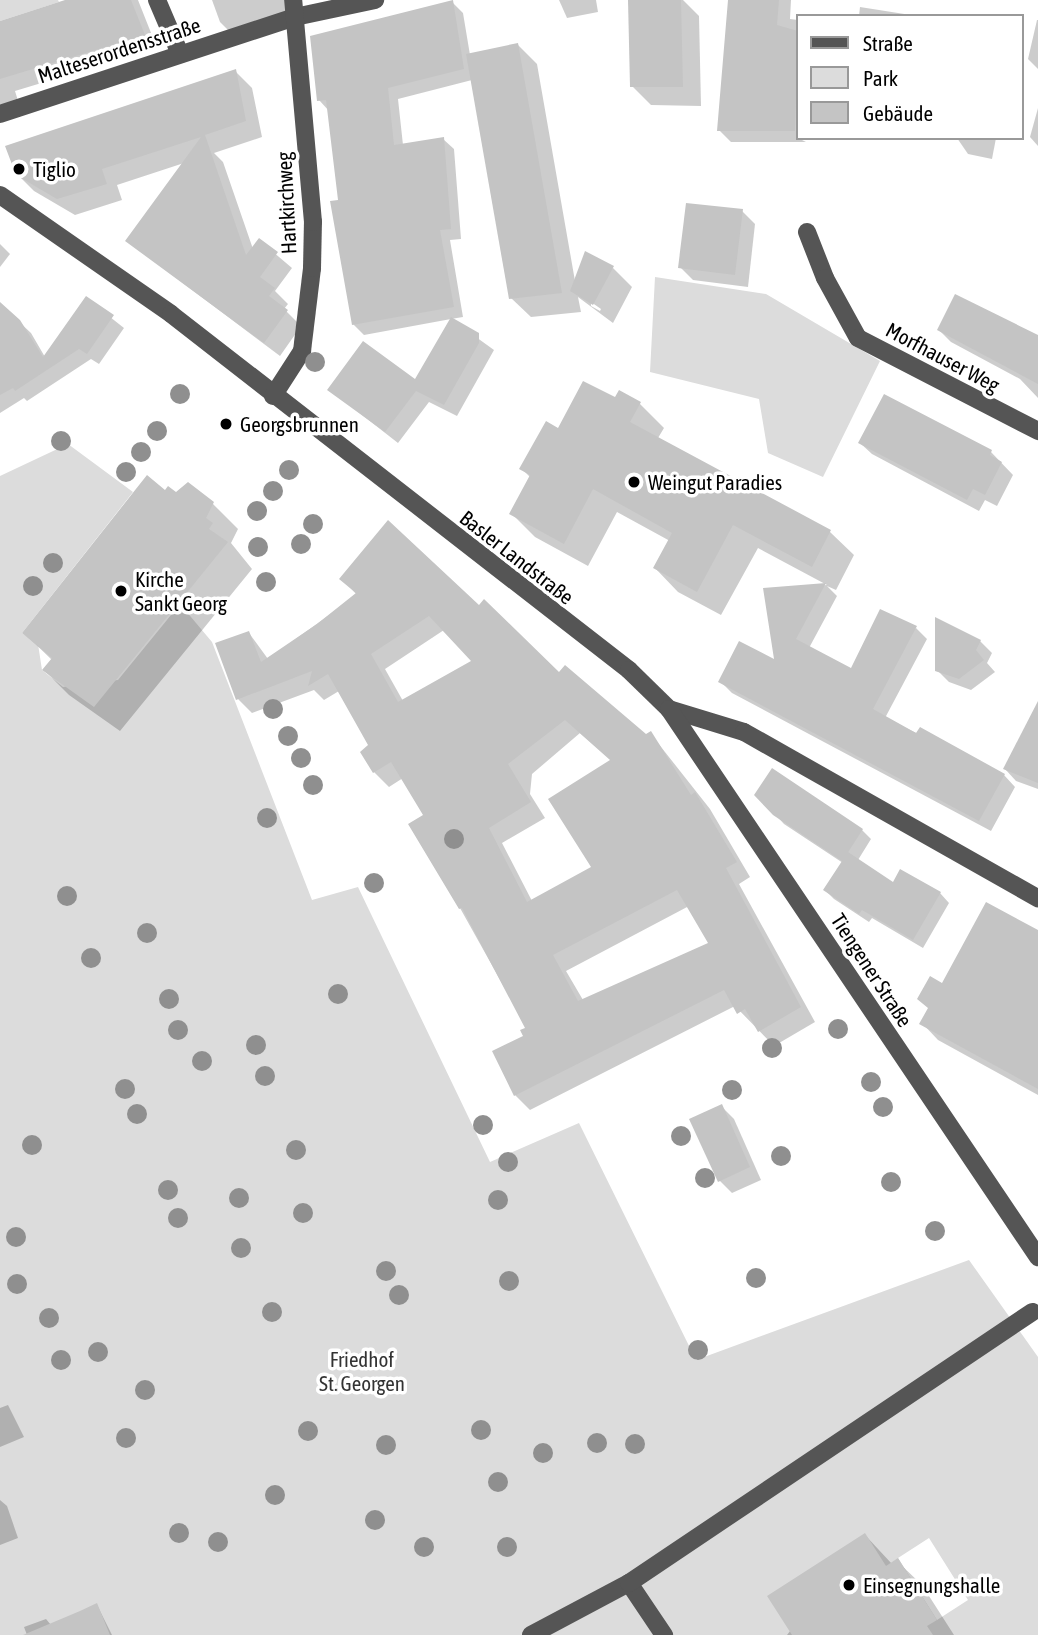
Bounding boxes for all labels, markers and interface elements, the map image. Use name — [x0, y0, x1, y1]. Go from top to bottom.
street label: Malteserordensstraße — [35, 12, 203, 88]
legend — [796, 14, 1024, 140]
text: Straße — [863, 31, 913, 55]
text: Park — [863, 66, 898, 90]
text: Gebäude — [863, 101, 933, 125]
street label: Hartkirchweg — [271, 151, 301, 255]
place label: Tiglio — [33, 156, 76, 182]
marker: Tiglio — [11, 161, 27, 177]
street label: Morfhauser Weg — [882, 317, 1004, 397]
place label: Georgsbrunnen — [240, 411, 359, 437]
marker: Georgsbrunnen — [218, 416, 234, 432]
place label: Weingut Paradies — [648, 469, 782, 495]
marker: Weingut Paradies — [626, 474, 642, 490]
street label: Basler Landstraße — [455, 505, 579, 609]
place label: Kirche Sankt Georg — [135, 566, 227, 616]
marker: Kirche Sankt Georg — [113, 583, 129, 599]
street label: Tiengener Straße — [826, 909, 918, 1031]
park label: Friedhof St. Georgen — [319, 1346, 405, 1396]
place label: Einsegnungshalle — [863, 1572, 1000, 1598]
marker: Einsegnungshalle — [841, 1577, 857, 1593]

